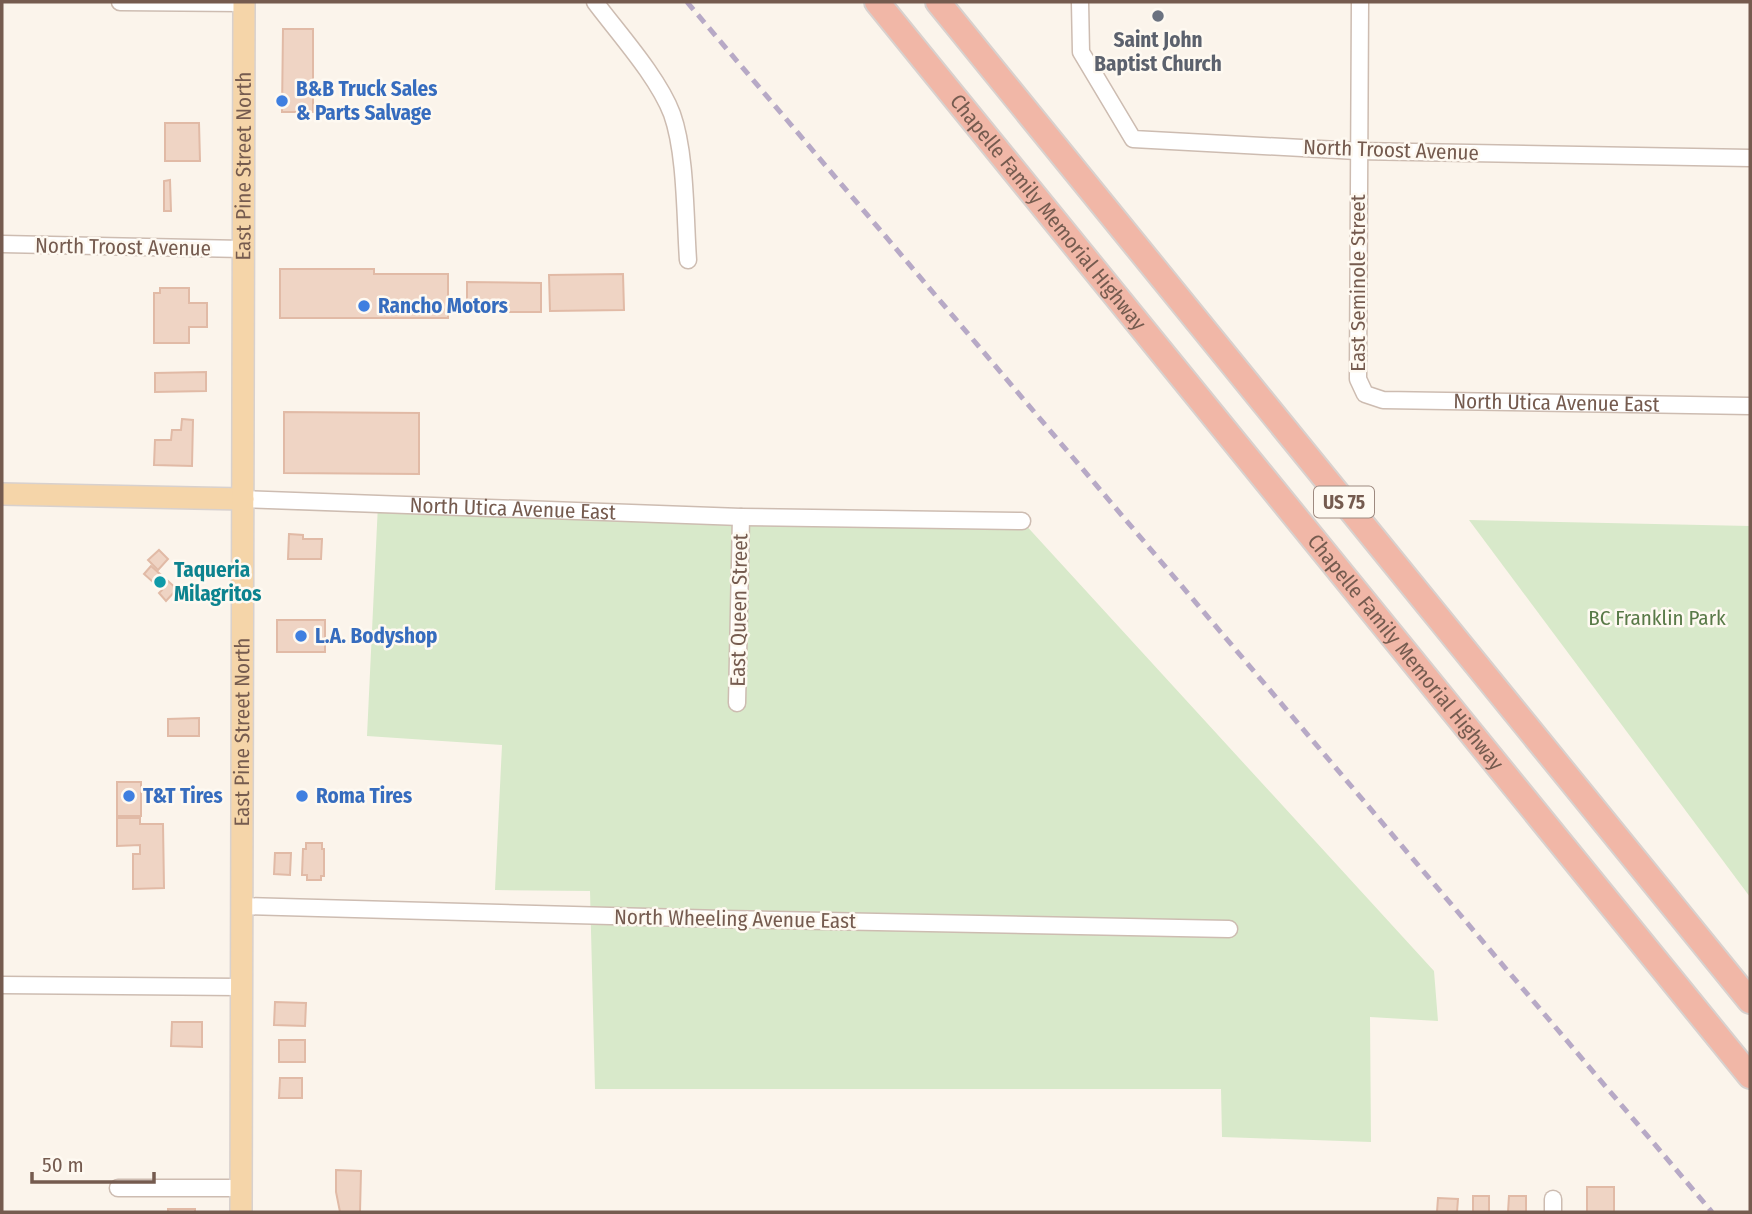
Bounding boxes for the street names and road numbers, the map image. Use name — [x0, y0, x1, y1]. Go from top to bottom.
street label: East Pine Street North — [230, 72, 257, 260]
street label: Chapelle Family Memorial Highway — [944, 89, 1152, 336]
street label: North Troost Avenue — [1303, 134, 1479, 166]
street label: East Seminole Street — [1345, 194, 1371, 372]
street label: North Troost Avenue — [35, 232, 211, 262]
street label: North Utica Avenue East — [1453, 388, 1660, 418]
road number: US 75 — [1314, 486, 1374, 517]
street label: North Utica Avenue East — [409, 492, 616, 525]
street label: Chapelle Family Memorial Highway — [1302, 529, 1510, 776]
street label: East Queen Street — [725, 533, 753, 687]
street label: East Pine Street North — [229, 638, 255, 826]
street label: North Wheeling Avenue East — [614, 904, 856, 934]

